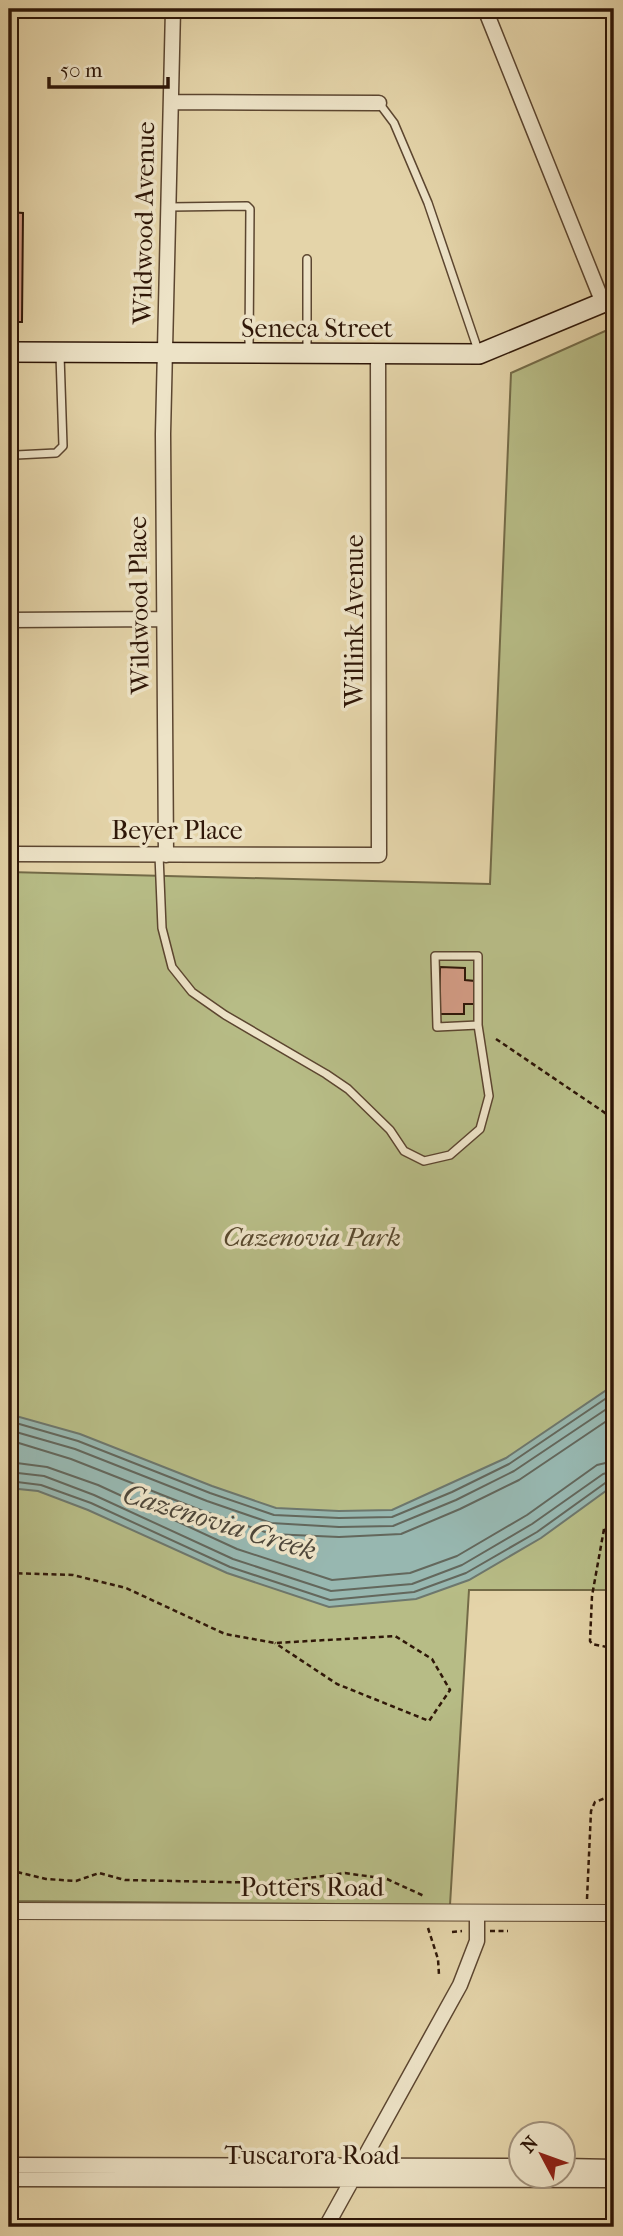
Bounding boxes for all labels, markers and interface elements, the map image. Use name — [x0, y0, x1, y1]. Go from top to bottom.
scale bar — [49, 46, 168, 90]
text: 50 m — [60, 58, 103, 82]
street label: Wildwood Avenue — [127, 121, 161, 326]
street label: Seneca Street — [241, 313, 394, 344]
street label: Wildwood Place — [122, 516, 156, 695]
street label: Willink Avenue — [339, 534, 370, 709]
street label: Beyer Place — [111, 815, 243, 846]
park label: Cazenovia Park — [223, 1222, 401, 1253]
water label: Cazenovia Creek — [119, 1477, 321, 1567]
street label: Potters Road — [240, 1872, 385, 1903]
north arrow — [508, 2120, 578, 2190]
text: N — [517, 2131, 543, 2157]
street label: Tuscarora Road — [224, 2140, 400, 2171]

